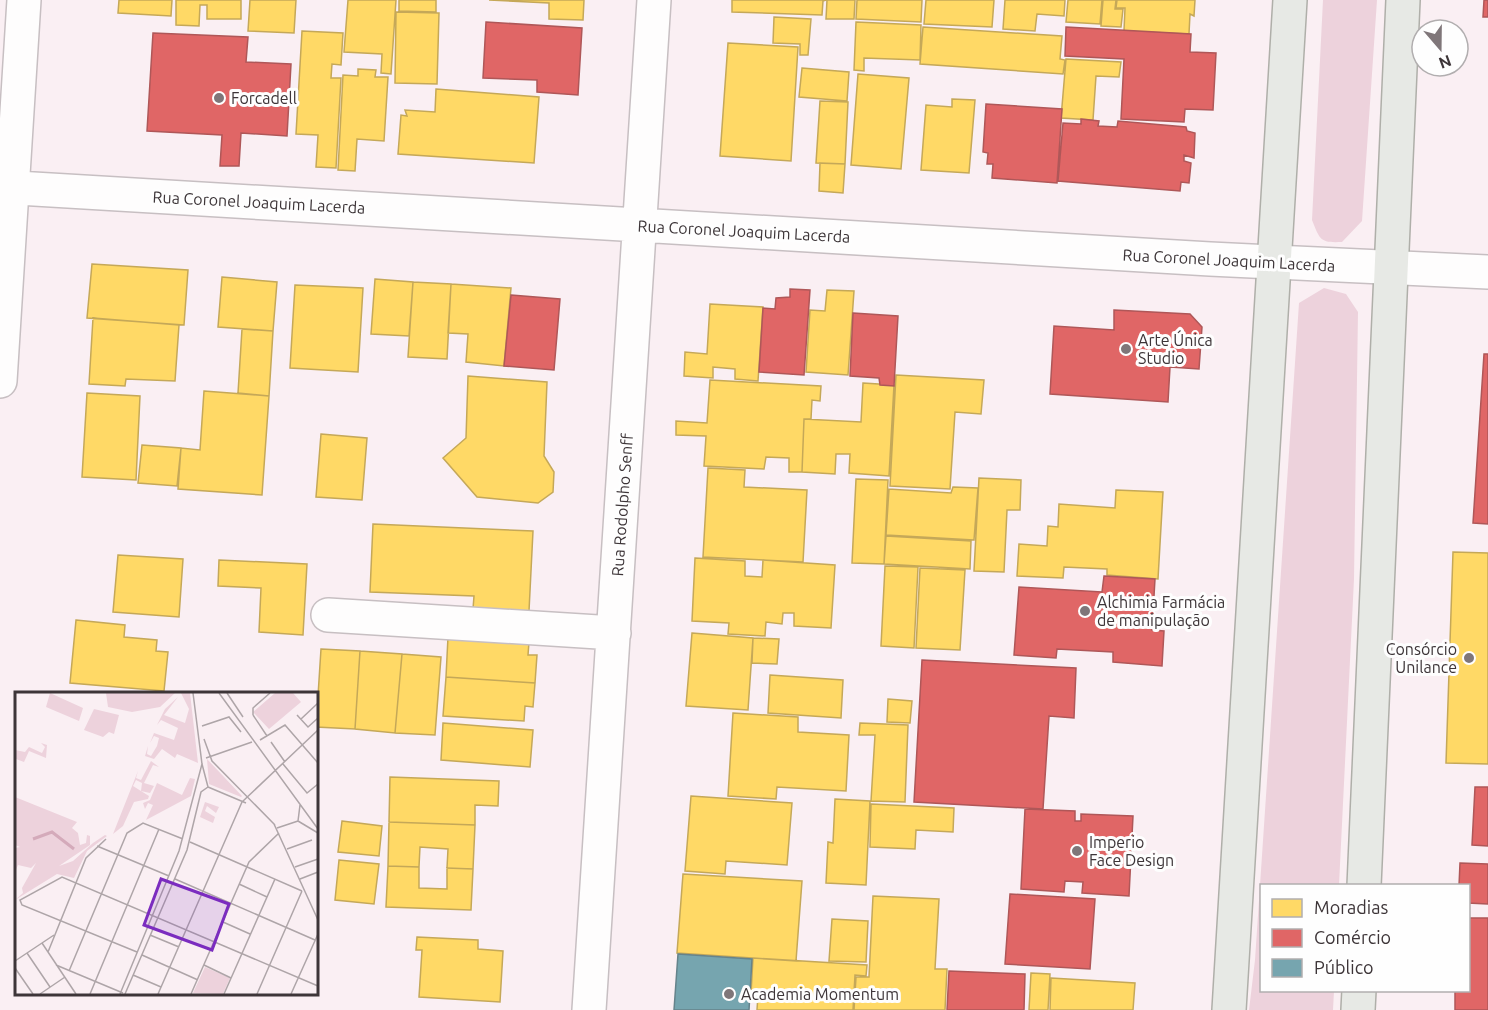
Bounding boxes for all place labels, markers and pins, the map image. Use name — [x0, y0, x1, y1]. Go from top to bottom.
place label: Forcadell — [231, 89, 297, 107]
marker: Forcadell — [212, 91, 226, 105]
place label: Arte Única Studio — [1138, 329, 1213, 367]
marker: Arte Única Studio — [1119, 342, 1133, 356]
place label: Alchimia Farmácia de manipulação — [1097, 593, 1225, 629]
marker: Alchimia Farmácia de manipulação — [1078, 604, 1092, 618]
place label: Consórcio Unilance — [1386, 640, 1457, 676]
marker: Consórcio Unilance — [1462, 651, 1476, 665]
place label: Imperio Face Design — [1089, 833, 1174, 869]
marker: Imperio Face Design — [1070, 844, 1084, 858]
place label: Academia Momentum — [741, 985, 899, 1003]
marker: Academia Momentum — [722, 987, 736, 1001]

